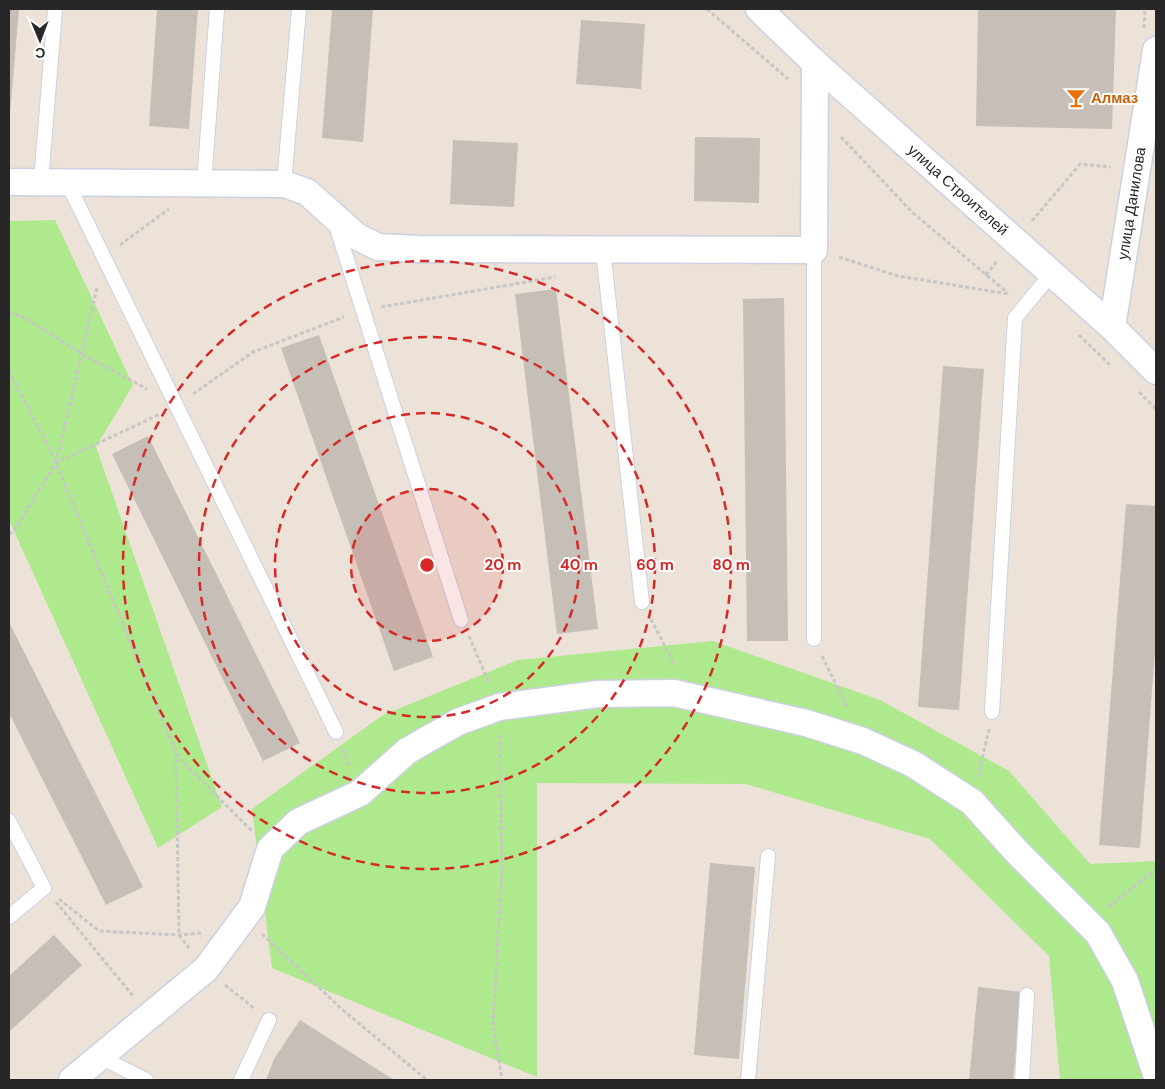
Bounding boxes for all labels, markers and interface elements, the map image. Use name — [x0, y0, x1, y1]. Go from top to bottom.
north arrow — [15, 15, 65, 65]
text: С — [35, 44, 45, 62]
bar icon: Алмаз — [1065, 87, 1087, 109]
place label: Алмаз — [1091, 88, 1138, 108]
street label: улица Строителей — [903, 140, 1012, 240]
street label: улица Данилова — [1113, 145, 1151, 261]
text: 20 m — [485, 555, 521, 575]
text: 40 m — [560, 555, 598, 575]
text: 60 m — [636, 555, 674, 575]
text: 80 m — [712, 555, 750, 575]
centre of rings — [418, 556, 436, 574]

